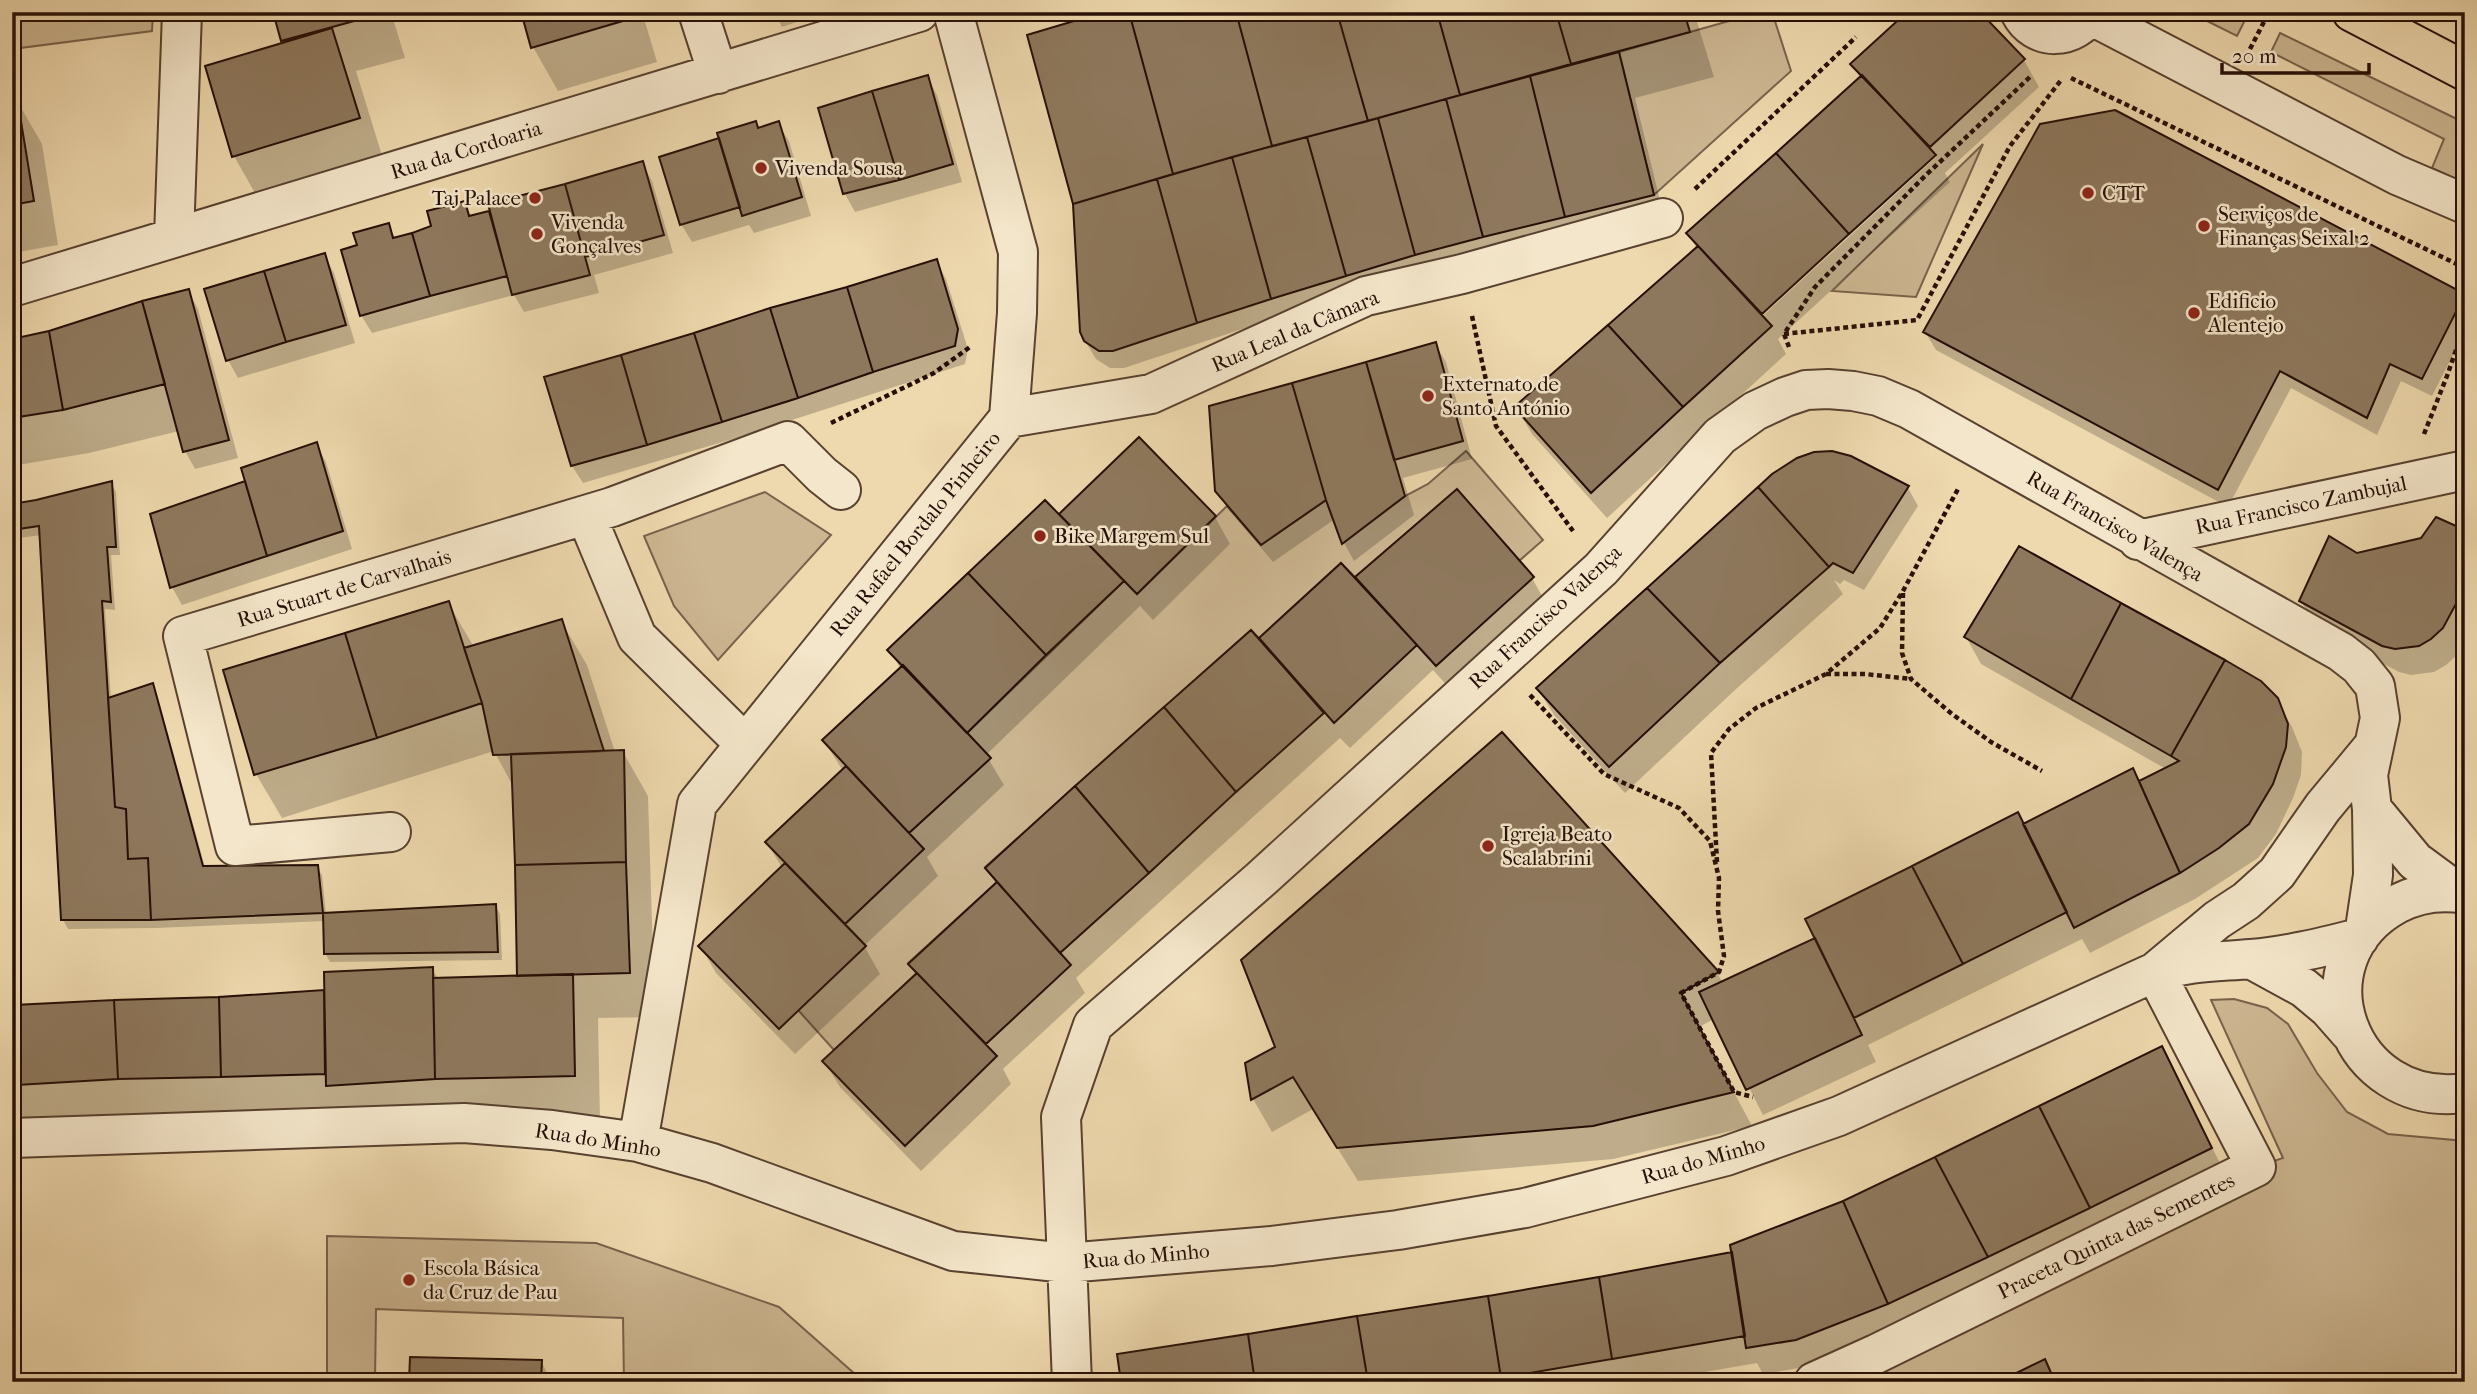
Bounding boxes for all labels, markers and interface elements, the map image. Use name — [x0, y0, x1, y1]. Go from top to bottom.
scale bar — [2222, 32, 2368, 76]
text: 20 m — [2232, 44, 2277, 68]
street label: Rua da Cordoaria — [388, 116, 545, 184]
place label: Vivenda Sousa — [774, 156, 904, 180]
marker: Vivenda Sousa — [753, 160, 769, 176]
place label: CTT — [2102, 181, 2146, 205]
marker: CTT — [2080, 185, 2096, 201]
place label: Taj Palace — [432, 186, 521, 210]
marker: Taj Palace — [527, 190, 543, 206]
place label: Serviços de Finanças Seixal 2 — [2218, 202, 2370, 250]
place label: Vivenda Gonçalves — [550, 210, 641, 258]
marker: Serviços de Finanças Seixal 2 — [2196, 218, 2212, 234]
marker: Vivenda Gonçalves — [529, 226, 545, 242]
street label: Rua Leal da Câmara — [1208, 285, 1383, 377]
place label: Edificio Alentejo — [2207, 289, 2284, 337]
marker: Edificio Alentejo — [2186, 305, 2202, 321]
place label: Externato de Santo António — [1442, 372, 1570, 420]
marker: Externato de Santo António — [1420, 388, 1436, 404]
street label: Rua Rafael Bordalo Pinheiro — [825, 427, 1005, 641]
street label: Rua Francisco Valença — [2022, 466, 2208, 586]
street label: Rua Francisco Zambujal — [2193, 471, 2409, 539]
place label: Bike Margem Sul — [1054, 524, 1209, 548]
marker: Bike Margem Sul — [1032, 528, 1048, 544]
street label: Rua Francisco Valença — [1464, 540, 1626, 694]
street label: Rua Stuart de Carvalhais — [234, 544, 454, 632]
place label: Igreja Beato Scalabrini — [1502, 822, 1612, 870]
marker: Igreja Beato Scalabrini — [1480, 838, 1496, 854]
street label: Rua do Minho — [533, 1118, 663, 1162]
street label: Rua do Minho — [1638, 1131, 1768, 1189]
street label: Praceta Quinta das Sementes — [1994, 1168, 2239, 1304]
street label: Rua do Minho — [1081, 1238, 1211, 1274]
place label: Escola Básica da Cruz de Pau — [423, 1256, 558, 1304]
marker: Escola Básica da Cruz de Pau — [401, 1272, 417, 1288]

